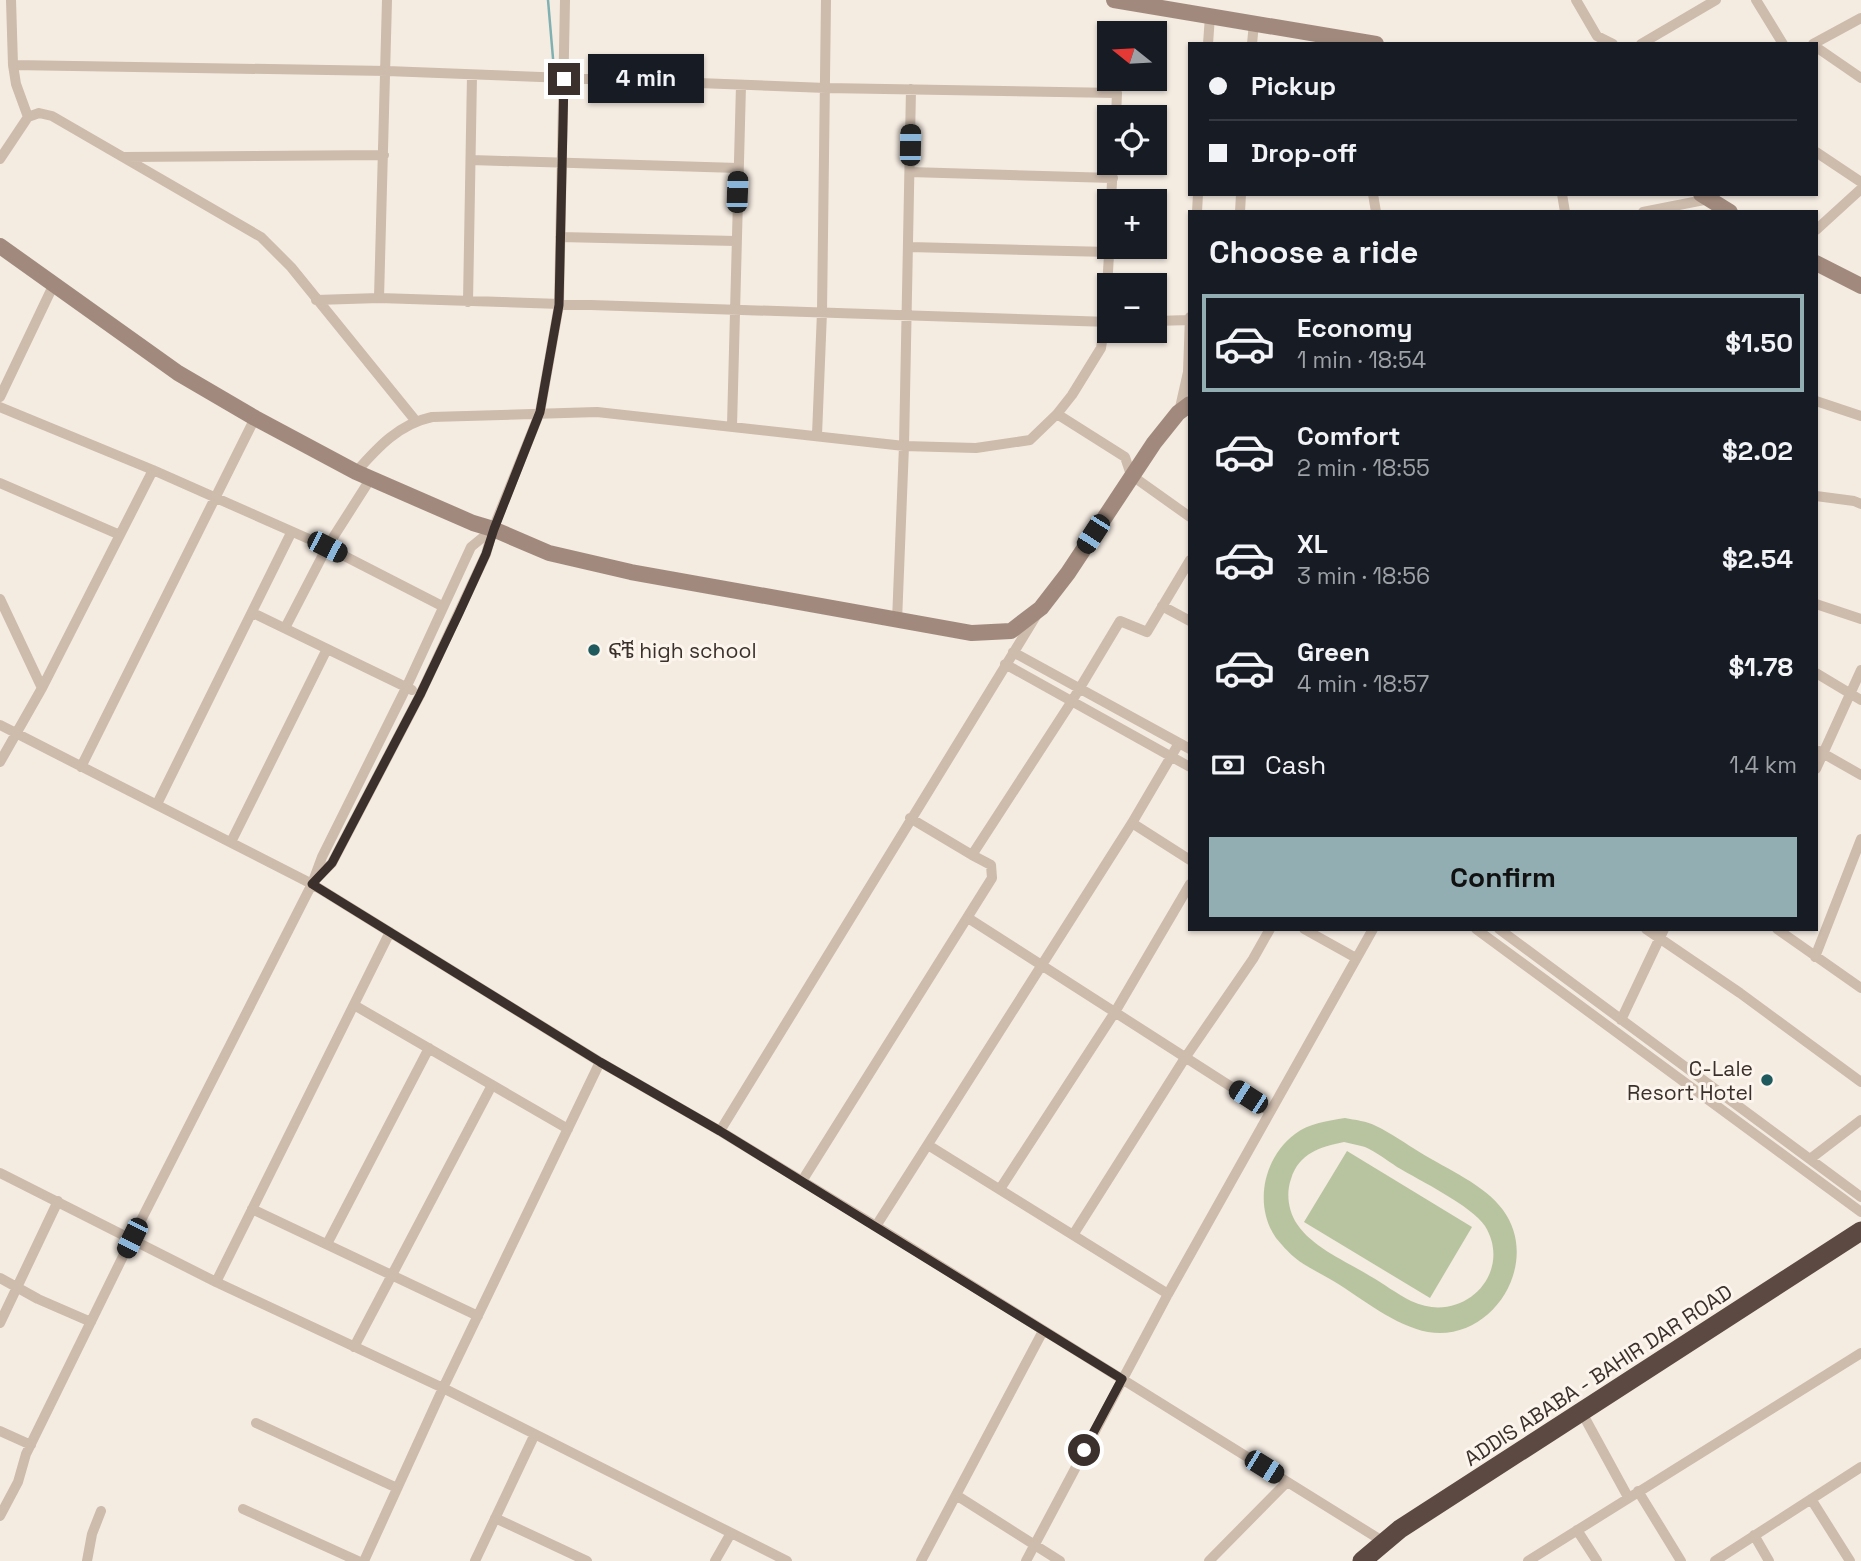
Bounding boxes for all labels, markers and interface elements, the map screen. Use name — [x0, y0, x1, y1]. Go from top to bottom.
north arrow — [1097, 21, 1167, 91]
map controls — [1097, 21, 1167, 343]
callout: 4 min — [588, 55, 704, 104]
route end — [548, 63, 580, 95]
text: 4 min — [616, 63, 676, 93]
text: Pickup — [1251, 69, 1336, 103]
button: locate — [1097, 105, 1167, 175]
car — [900, 124, 921, 166]
text: Drop-off — [1251, 136, 1357, 170]
car — [726, 171, 749, 213]
button: + — [1097, 189, 1167, 259]
text: Choose a ride — [1209, 232, 1419, 272]
button: − — [1097, 273, 1167, 343]
text: Economy — [1297, 311, 1413, 345]
icon: car — [1213, 312, 1276, 375]
text: $1.50 — [1725, 326, 1793, 360]
text: 1 min · 18:54 — [1297, 345, 1426, 375]
text: Comfort — [1297, 419, 1400, 453]
icon: car — [1213, 420, 1276, 483]
text: $2.02 — [1722, 434, 1793, 468]
text: 2 min · 18:55 — [1297, 453, 1430, 483]
car — [1073, 511, 1114, 557]
text: XL — [1297, 527, 1328, 561]
car — [304, 528, 351, 566]
icon: car — [1213, 528, 1276, 591]
text: $2.54 — [1722, 542, 1793, 576]
text: 3 min · 18:56 — [1297, 561, 1430, 591]
text: Green — [1297, 635, 1370, 669]
icon: car — [1213, 636, 1276, 699]
place label: ፍቼ high school — [608, 637, 757, 664]
marker: ፍቼ high school — [586, 642, 602, 658]
text: $1.78 — [1729, 650, 1793, 684]
text: 4 min · 18:57 — [1297, 669, 1429, 699]
icon: cash — [1209, 746, 1247, 784]
text: Cash — [1265, 748, 1326, 782]
text: 1.4 km — [1729, 750, 1797, 780]
button: Confirm — [1209, 837, 1797, 917]
place label: C-Lale Resort Hotel — [1627, 1055, 1753, 1106]
marker: C-Lale Resort Hotel — [1759, 1072, 1775, 1088]
car — [1225, 1077, 1272, 1117]
car — [114, 1215, 151, 1261]
street label: ADDIS ABABA - BAHIR DAR ROAD — [1459, 1278, 1737, 1472]
route start — [1068, 1434, 1100, 1466]
car — [1241, 1447, 1288, 1487]

